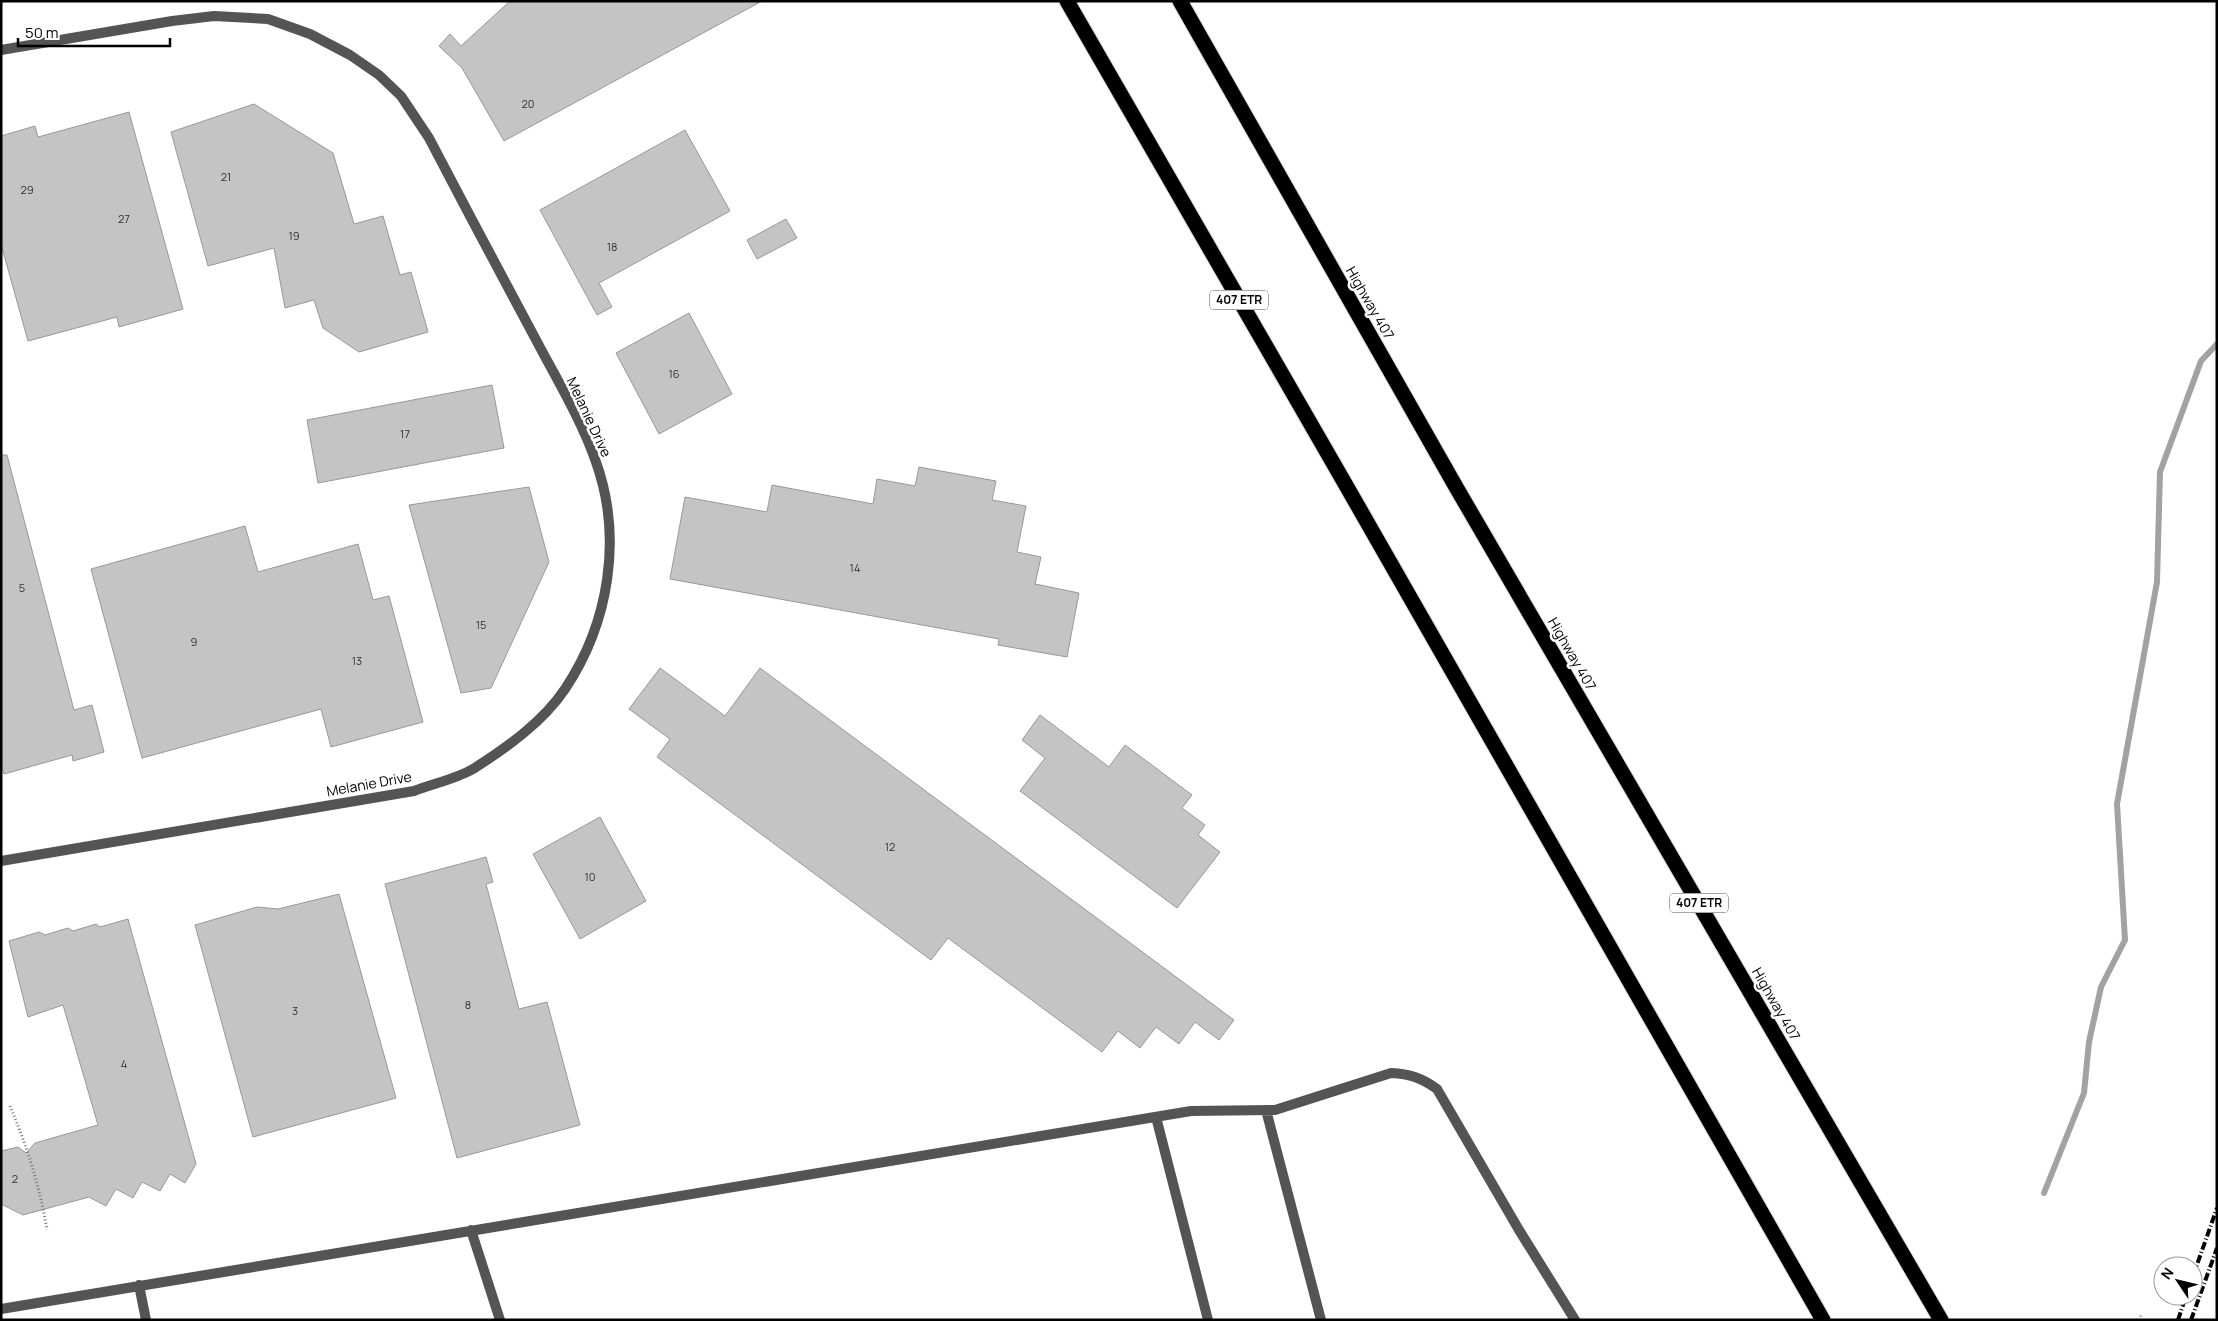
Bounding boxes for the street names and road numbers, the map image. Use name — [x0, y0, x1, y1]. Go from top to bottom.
street label: Highway 407 — [1342, 263, 1399, 343]
road number: 407 ETR — [1210, 290, 1268, 310]
street label: Melanie Drive — [563, 374, 616, 460]
street label: Highway 407 — [1544, 614, 1601, 694]
street label: Melanie Drive — [325, 767, 413, 800]
road number: 407 ETR — [1670, 894, 1728, 912]
street label: Highway 407 — [1748, 964, 1805, 1044]

